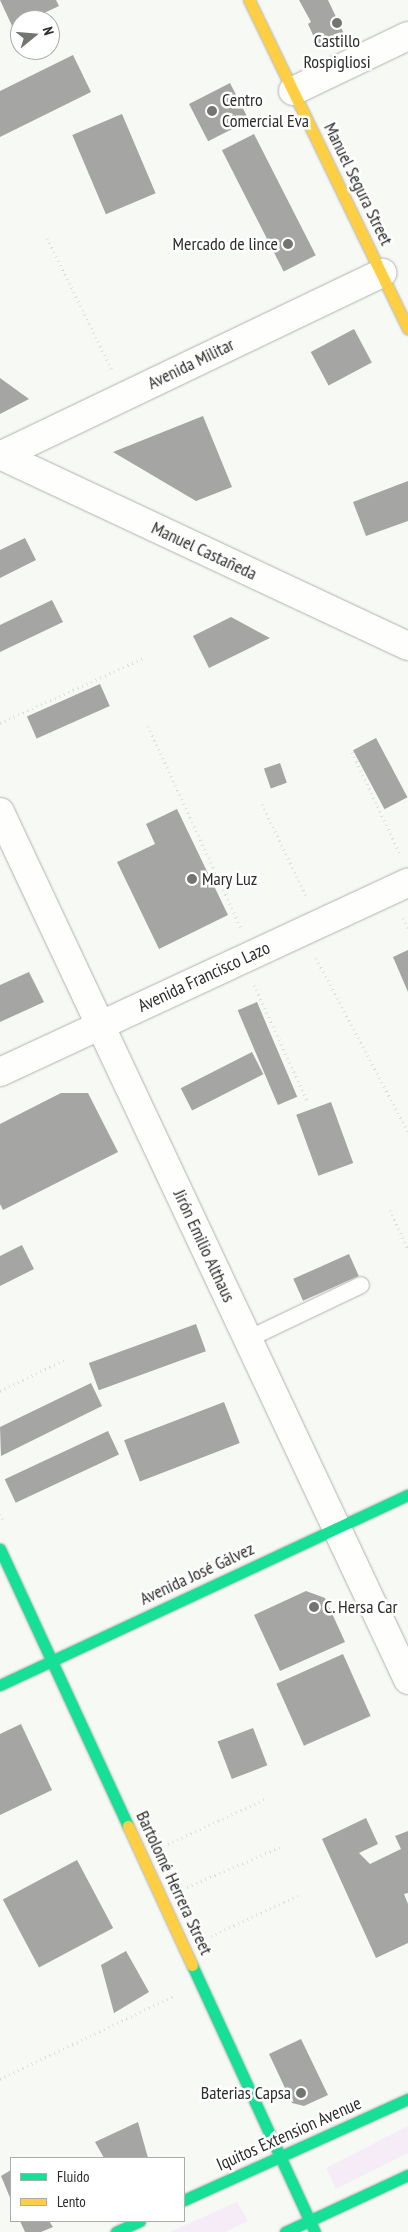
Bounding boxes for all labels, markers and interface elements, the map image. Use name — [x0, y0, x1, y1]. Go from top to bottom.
north arrow — [10, 10, 60, 60]
marker: Castillo Rospigliosi — [331, 17, 343, 29]
text: N — [39, 25, 58, 37]
place label: Castillo Rospigliosi — [303, 31, 371, 74]
place label: Centro Comercial Eva — [222, 90, 309, 132]
marker: Centro Comercial Eva — [206, 105, 218, 117]
street label: Manuel Segura Street — [319, 119, 397, 249]
place label: Mercado de lince — [173, 233, 278, 255]
marker: Mercado de lince — [282, 238, 294, 250]
street label: Avenida Militar — [144, 334, 238, 394]
street label: Manuel Castañeda — [148, 517, 260, 585]
place label: Mary Luz — [202, 868, 258, 890]
marker: Mary Luz — [186, 873, 198, 885]
street label: Avenida Francisco Lazo — [135, 937, 273, 1017]
street label: Jirón Emilio Althaus — [168, 1186, 240, 1306]
street label: Avenida José Gálvez — [136, 1538, 258, 1610]
place label: C. Hersa Car — [324, 1596, 399, 1618]
marker: C. Hersa Car — [308, 1601, 320, 1613]
street label: Bartolomé Herrera Street — [131, 1808, 217, 1958]
place label: Baterias Capsa — [201, 2082, 291, 2104]
marker: Baterias Capsa — [295, 2087, 307, 2099]
street label: Iquitos Extension Avenue — [213, 2092, 365, 2176]
legend — [10, 2157, 185, 2222]
text: Fluido — [57, 2167, 89, 2186]
text: Lento — [57, 2192, 86, 2211]

